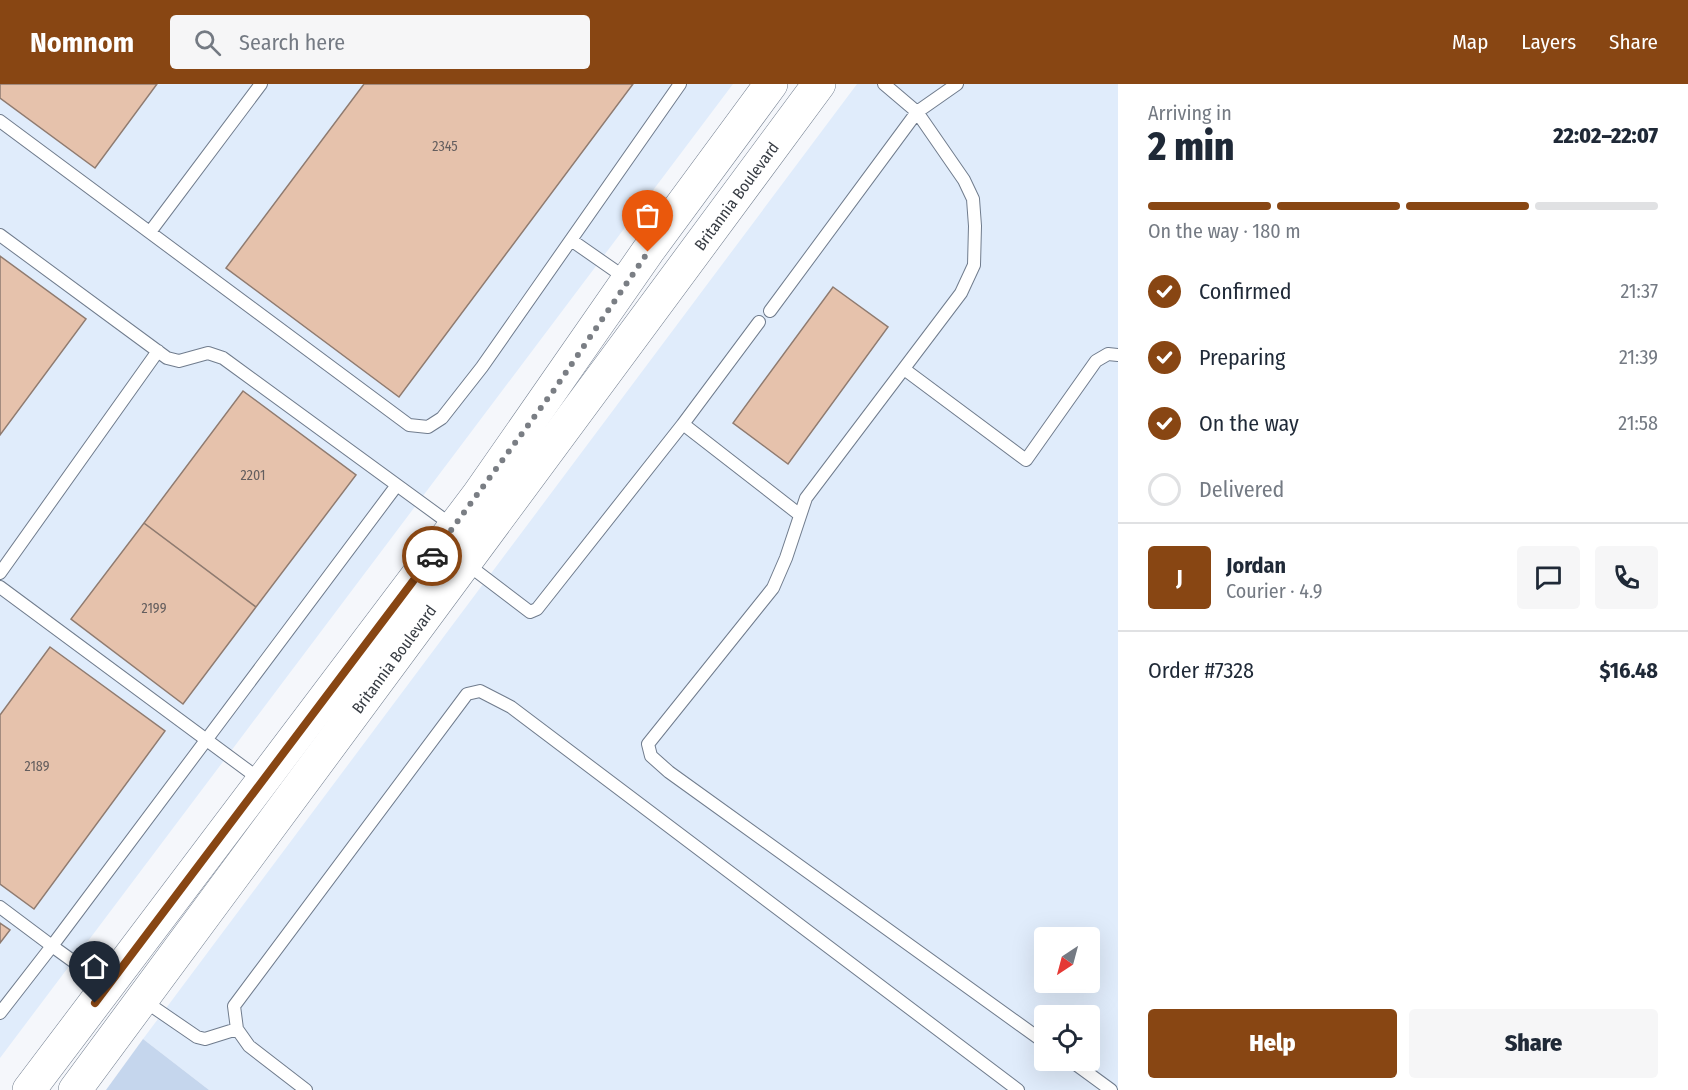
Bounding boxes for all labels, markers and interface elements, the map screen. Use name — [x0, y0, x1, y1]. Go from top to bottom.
search box — [170, 15, 590, 69]
text: Nomnom — [30, 26, 134, 59]
icon: search — [191, 26, 224, 59]
text: Search here — [239, 29, 345, 56]
text: Map — [1452, 29, 1488, 55]
text: Layers — [1521, 29, 1576, 55]
text: Share — [1609, 29, 1658, 55]
text: Arriving in — [1148, 101, 1232, 125]
text: 22:02–22:07 — [1553, 122, 1658, 149]
text: 2 min — [1148, 124, 1234, 170]
house number: 2345 — [432, 138, 458, 155]
street label: Britannia Boulevard — [690, 138, 783, 254]
pin — [622, 190, 673, 252]
icon: bag — [631, 199, 664, 232]
text: On the way · 180 m — [1148, 219, 1301, 243]
icon: check — [1148, 275, 1181, 308]
text: Confirmed — [1199, 278, 1292, 305]
text: 21:37 — [1620, 279, 1658, 303]
icon: check — [1148, 341, 1181, 374]
text: Preparing — [1199, 344, 1285, 371]
text: 21:39 — [1619, 345, 1658, 369]
icon: check — [1148, 407, 1181, 440]
text: On the way — [1199, 410, 1299, 437]
text: 21:58 — [1618, 411, 1658, 435]
house number: 2201 — [241, 467, 265, 484]
text: Delivered — [1199, 476, 1284, 503]
courier — [402, 526, 462, 586]
icon: car — [416, 540, 449, 573]
button: chat — [1517, 546, 1580, 609]
button: phone — [1595, 546, 1658, 609]
text: Jordan — [1226, 552, 1286, 579]
text: J — [1176, 564, 1183, 591]
text: Courier · 4.9 — [1226, 579, 1322, 603]
house number: 2199 — [142, 600, 167, 617]
street label: Britannia Boulevard — [348, 601, 440, 717]
text: Order #7328 — [1148, 657, 1254, 684]
text: $16.48 — [1600, 657, 1658, 684]
house number: 2189 — [25, 758, 50, 775]
north arrow — [1034, 927, 1100, 993]
map controls — [1034, 927, 1100, 1071]
pin — [69, 941, 120, 1003]
icon: home — [78, 950, 111, 983]
button: locate — [1034, 1005, 1100, 1071]
button: Help — [1148, 1009, 1397, 1078]
button: Share — [1409, 1009, 1658, 1078]

